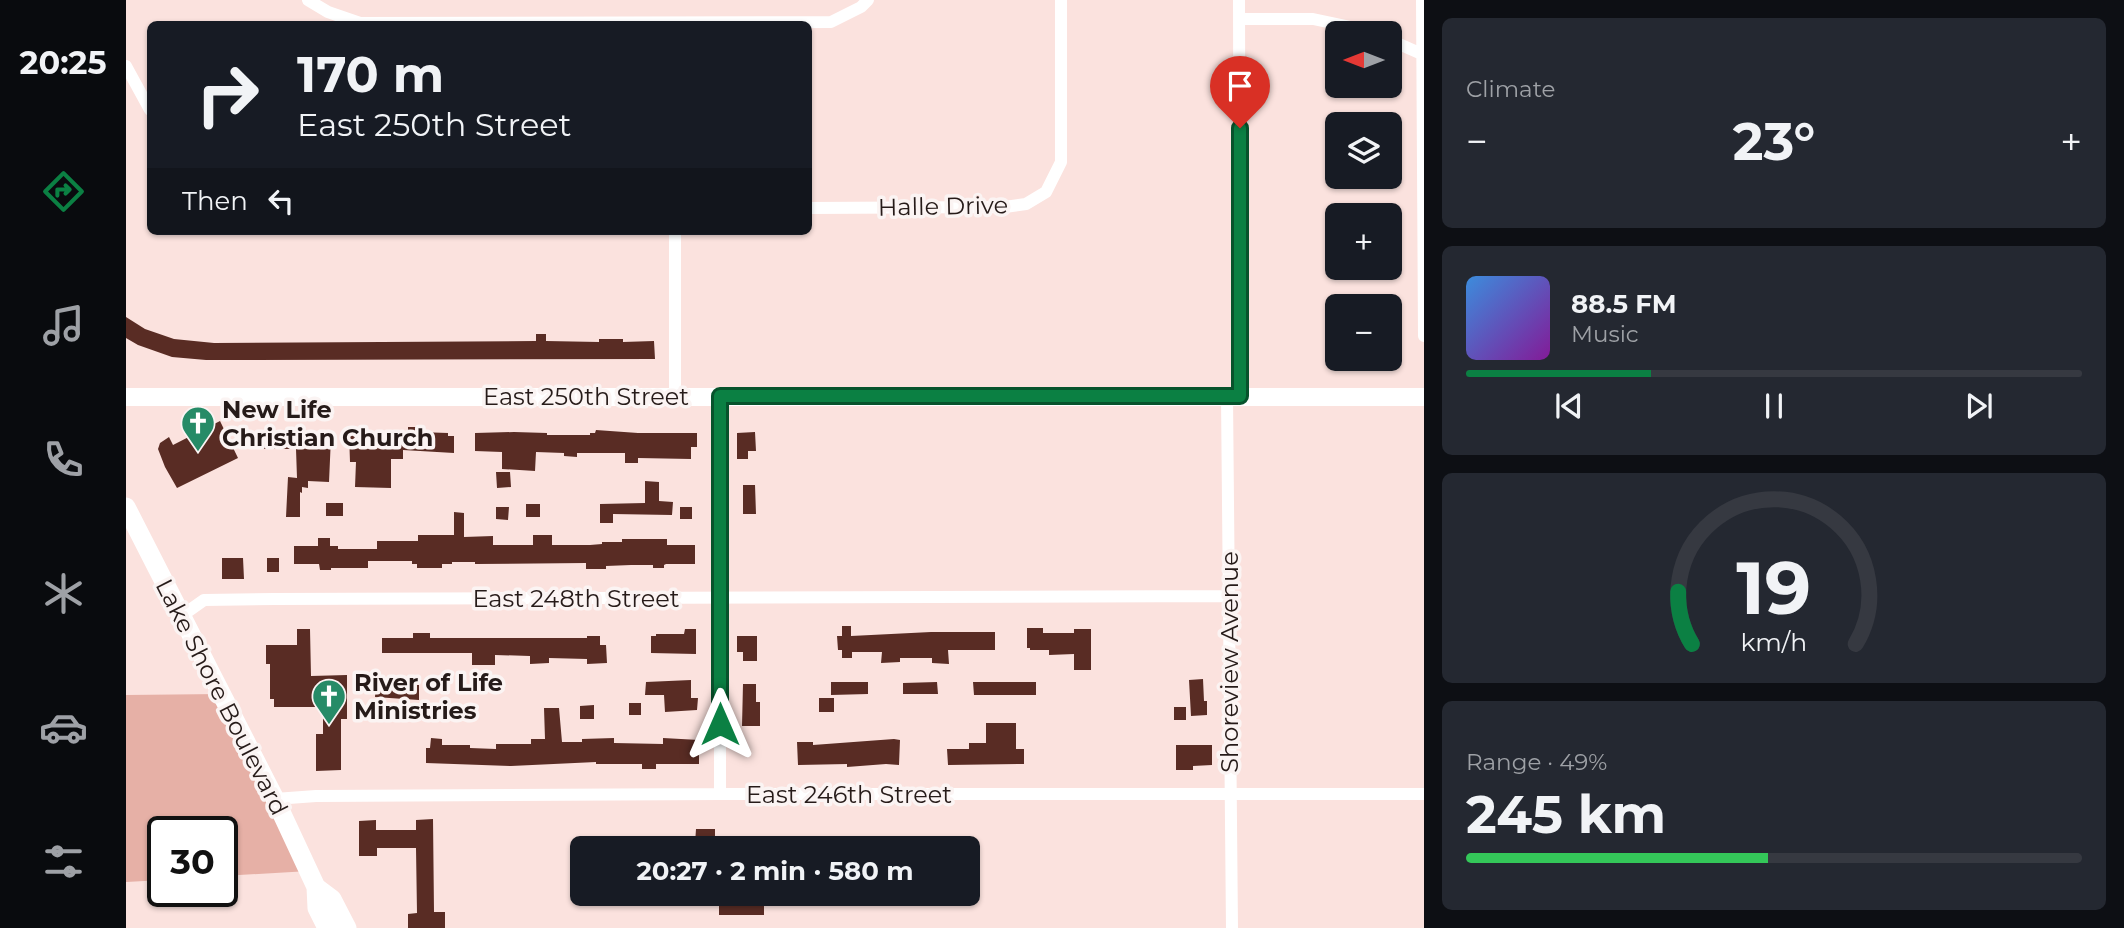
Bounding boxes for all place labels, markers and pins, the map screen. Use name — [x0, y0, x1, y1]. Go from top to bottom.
pin — [1210, 56, 1270, 128]
place label: New Life Christian Church — [222, 395, 433, 452]
church icon: New Life Christian Church — [179, 404, 217, 453]
place label: River of Life Ministries — [354, 668, 503, 725]
church icon: River of Life Ministries — [310, 677, 348, 726]

